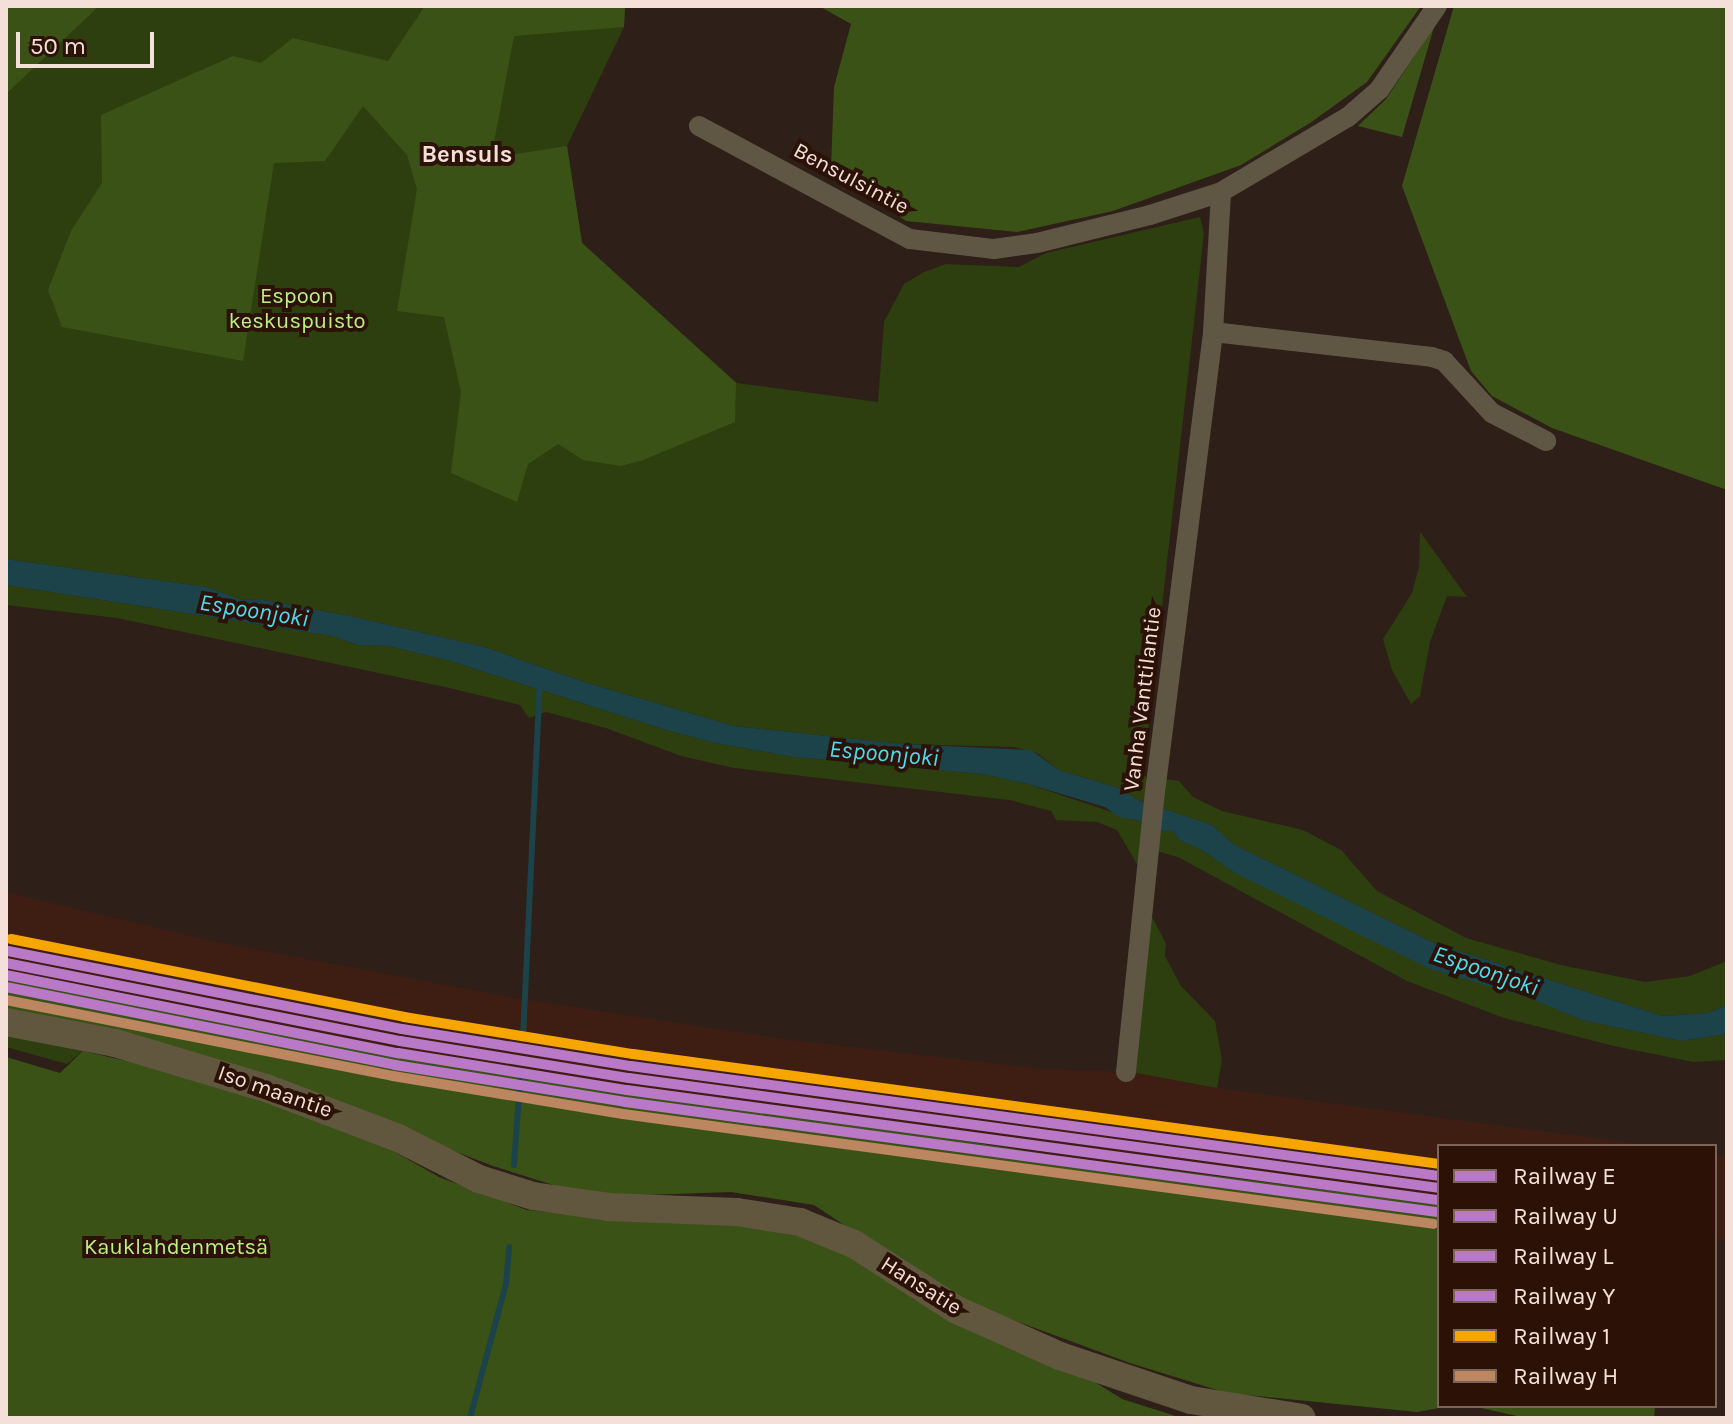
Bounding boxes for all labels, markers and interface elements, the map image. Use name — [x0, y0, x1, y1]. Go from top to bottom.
scale bar — [20, 16, 158, 66]
text: 50 m — [30, 32, 86, 60]
street label: Bensulsintie — [789, 138, 913, 220]
district label: Bensuls — [422, 141, 512, 169]
park label: Espoon keskuspuisto — [228, 283, 366, 334]
water label: Espoonjoki — [197, 588, 311, 634]
street label: Vanha Vanttilantie — [1119, 605, 1167, 793]
water label: Espoonjoki — [828, 735, 940, 773]
water label: Espoonjoki — [1429, 939, 1543, 1003]
street label: Iso maantie — [214, 1060, 336, 1124]
legend — [1437, 1144, 1717, 1408]
text: Railway E — [1513, 1162, 1616, 1190]
text: Railway U — [1513, 1202, 1618, 1230]
park label: Kauklahdenmetsä — [84, 1235, 268, 1261]
text: Railway L — [1513, 1242, 1613, 1270]
street label: Hansatie — [876, 1251, 966, 1321]
text: Railway Y — [1513, 1282, 1615, 1310]
text: Railway 1 — [1513, 1322, 1610, 1350]
text: Railway H — [1513, 1362, 1618, 1390]

